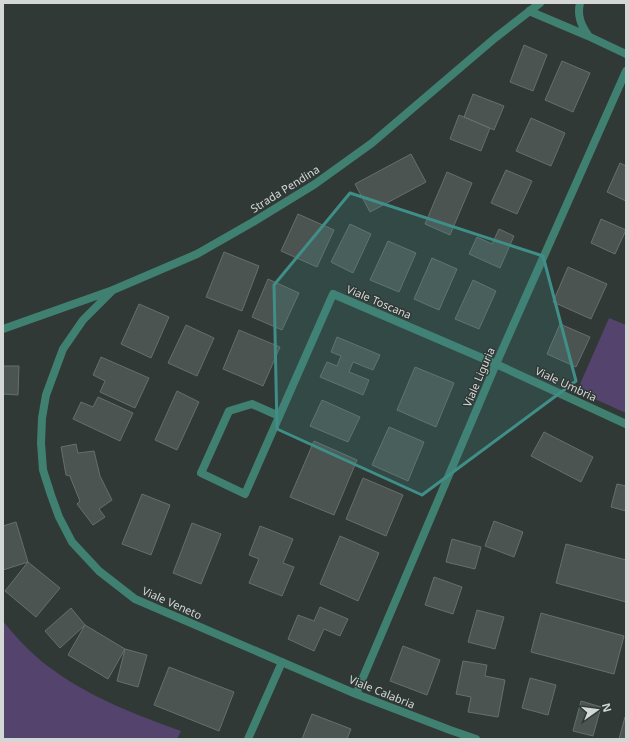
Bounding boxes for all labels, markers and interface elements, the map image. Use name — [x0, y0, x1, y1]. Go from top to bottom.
street label: Strada Pendina — [247, 161, 322, 216]
street label: Viale Toscana — [344, 281, 414, 322]
street label: Viale Liguria — [459, 345, 498, 409]
street label: Viale Umbria — [533, 363, 599, 404]
street label: Viale Veneto — [140, 583, 205, 622]
street label: Viale Calabria — [347, 671, 417, 712]
north arrow — [577, 690, 617, 730]
text: N — [599, 701, 616, 714]

